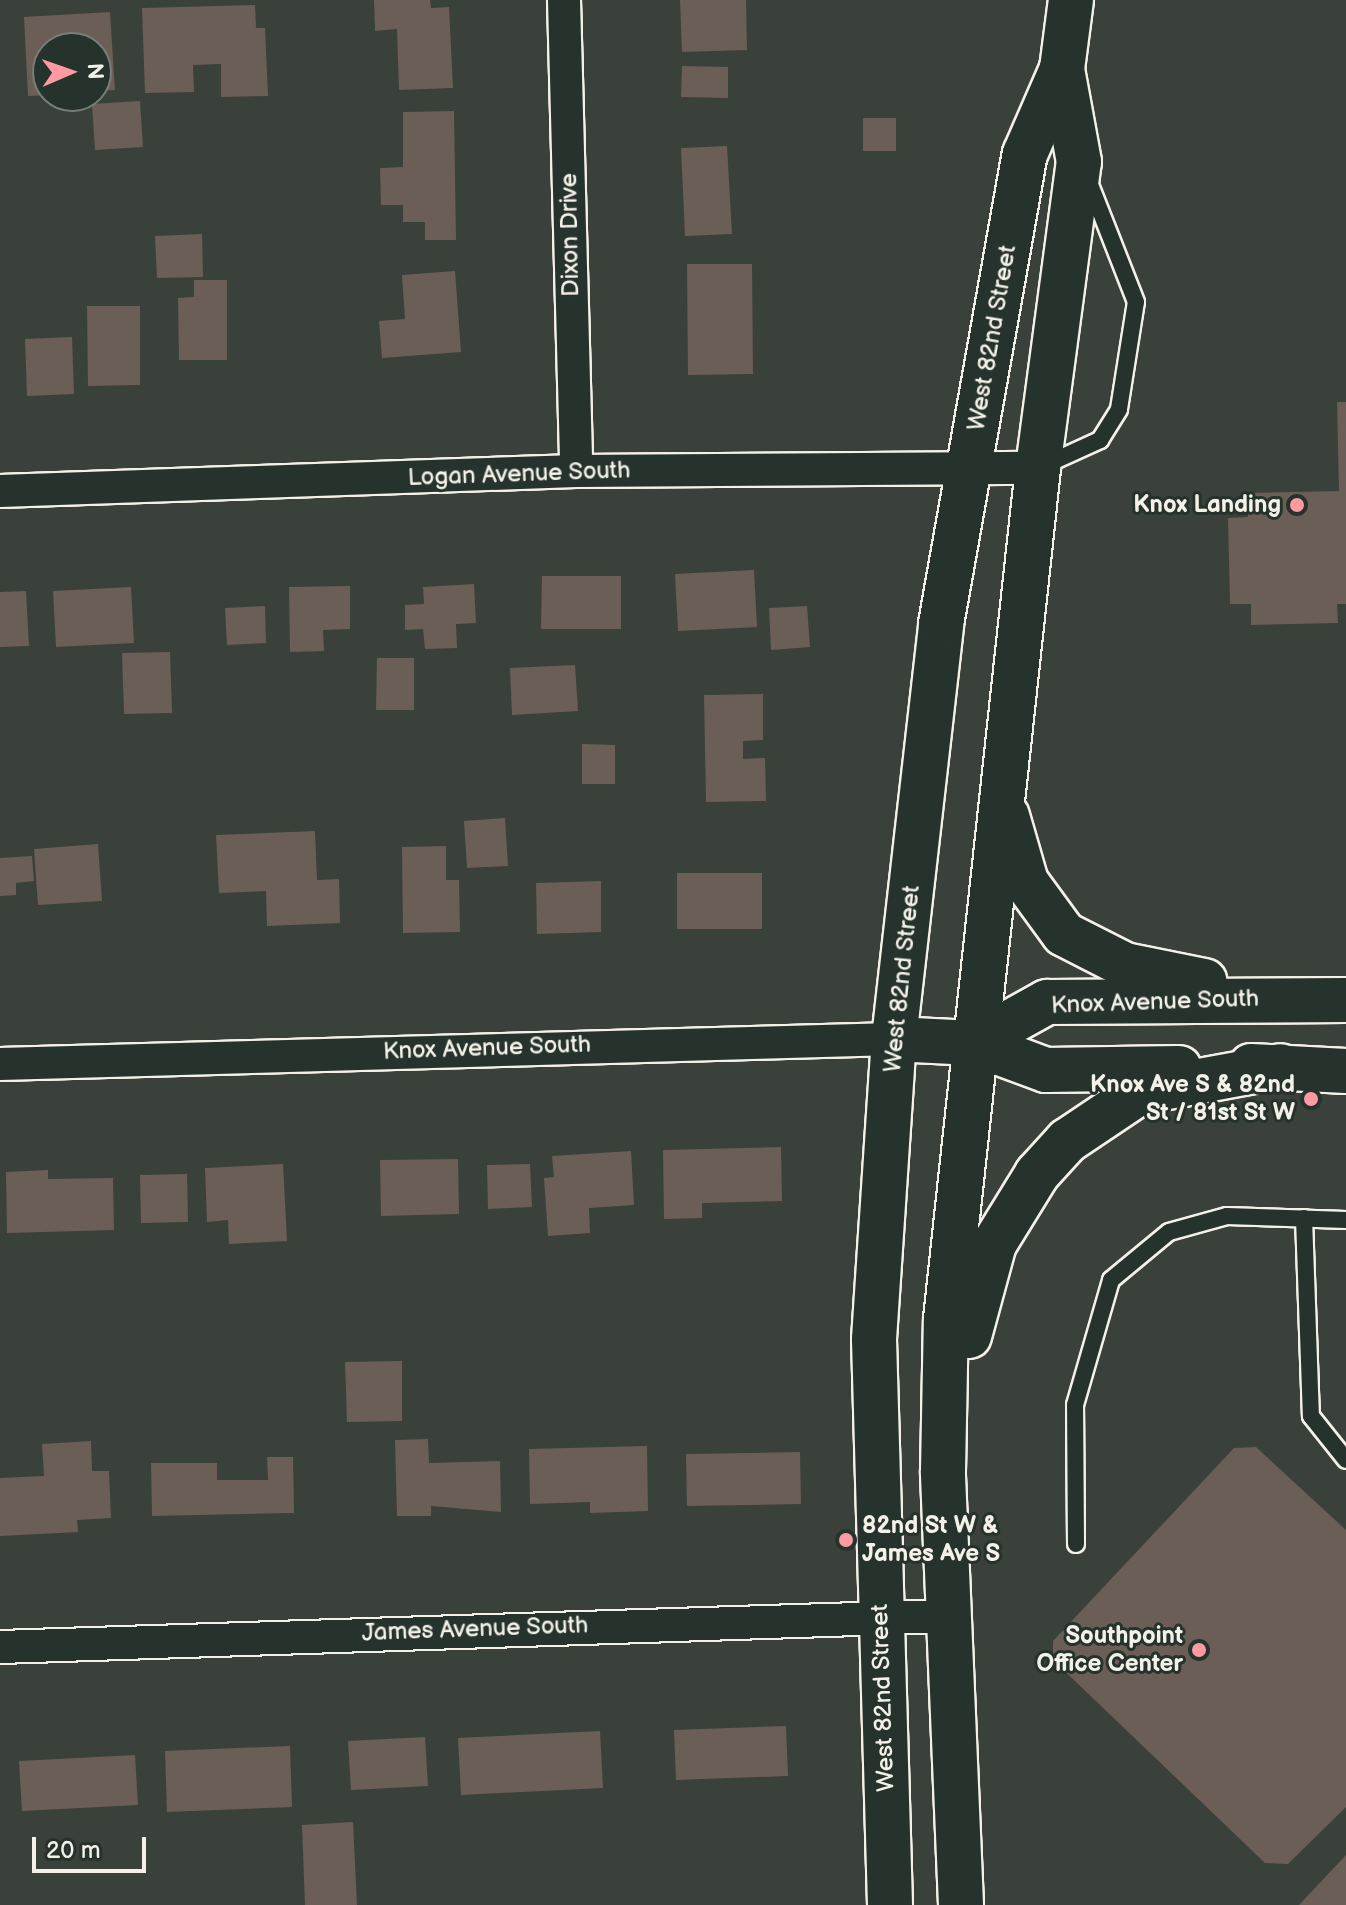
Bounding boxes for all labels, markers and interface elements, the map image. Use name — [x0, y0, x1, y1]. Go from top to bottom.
north arrow — [32, 32, 112, 112]
text: N — [81, 62, 108, 80]
street label: Dixon Drive — [555, 173, 585, 297]
street label: West 82nd Street — [961, 243, 1023, 433]
street label: Logan Avenue South — [407, 456, 631, 492]
place label: Knox Landing — [1133, 491, 1281, 519]
marker: Knox Landing — [1288, 496, 1306, 514]
street label: West 82nd Street — [878, 884, 926, 1074]
street label: Knox Avenue South — [1050, 984, 1260, 1020]
street label: Knox Avenue South — [382, 1030, 592, 1066]
place label: Knox Ave S & 82nd St / 81st St W — [1090, 1071, 1295, 1127]
marker: Knox Ave S & 82nd St / 81st St W — [1302, 1090, 1320, 1108]
place label: 82nd St W & James Ave S — [862, 1512, 1000, 1568]
marker: 82nd St W & James Ave S — [837, 1531, 855, 1549]
street label: West 82nd Street — [865, 1603, 901, 1793]
street label: James Avenue South — [361, 1611, 589, 1647]
place label: Southpoint Office Center — [1036, 1622, 1183, 1678]
marker: Southpoint Office Center — [1190, 1641, 1208, 1659]
scale bar — [36, 1821, 150, 1871]
text: 20 m — [46, 1836, 101, 1865]

